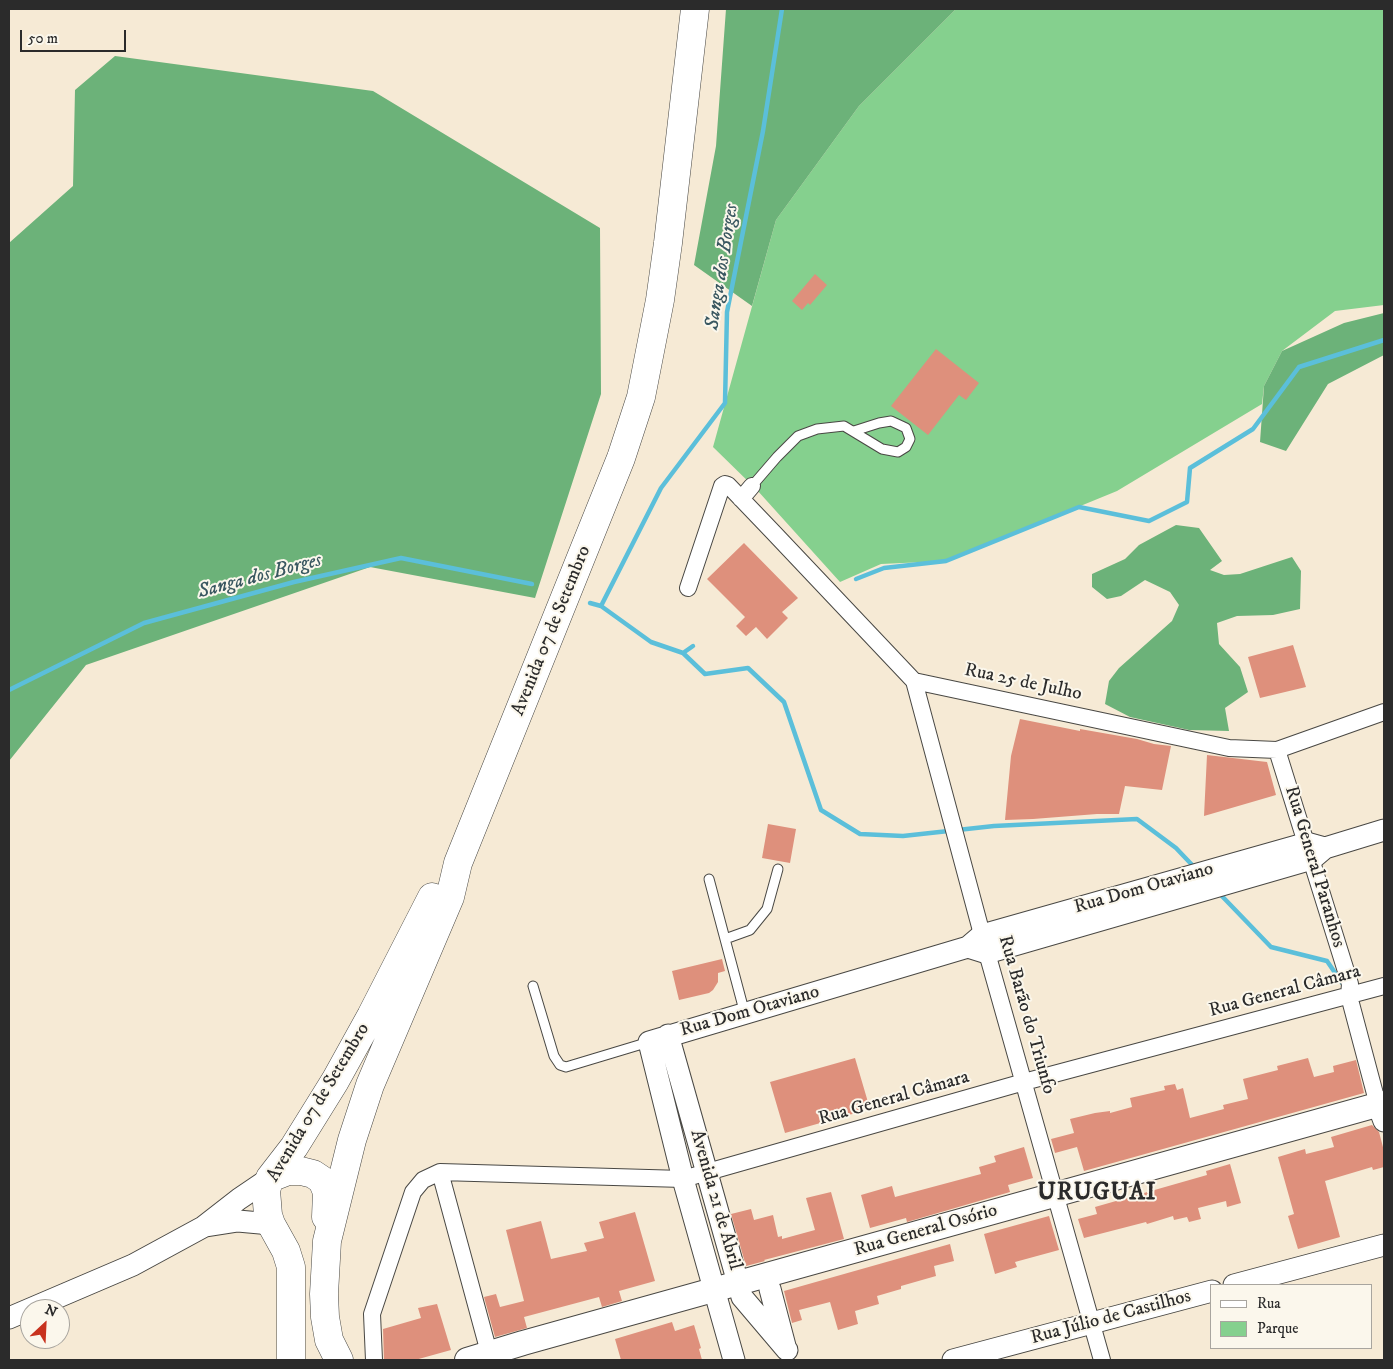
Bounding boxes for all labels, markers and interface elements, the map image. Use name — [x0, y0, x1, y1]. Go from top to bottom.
scale bar — [22, 20, 129, 52]
text: 50 m — [28, 29, 58, 48]
water label: Sanga dos Borges — [701, 202, 745, 332]
street label: Avenida 07 de Setembro — [507, 543, 597, 719]
water label: Sanga dos Borges — [196, 549, 324, 605]
street label: Rua 25 de Julho — [962, 659, 1084, 707]
street label: Rua General Paranhos — [1279, 784, 1349, 950]
street label: Rua Dom Otaviano — [1072, 858, 1216, 920]
street label: Rua Barão do Triunfo — [992, 933, 1060, 1097]
street label: Rua General Câmara — [1207, 961, 1363, 1023]
street label: Rua Dom Otaviano — [678, 981, 822, 1043]
street label: Avenida 07 de Setembro — [263, 1019, 375, 1187]
street label: Rua General Câmara — [816, 1067, 972, 1131]
street label: Avenida 21 de Abril — [684, 1127, 746, 1273]
district label: URUGUAI — [1036, 1180, 1158, 1208]
street label: Rua General Osório — [852, 1200, 1000, 1262]
legend — [1210, 1284, 1373, 1349]
street label: Rua Júlio de Castilhos — [1028, 1286, 1194, 1350]
text: Rua — [1257, 1294, 1281, 1313]
north arrow — [20, 1299, 70, 1349]
text: N — [42, 1301, 60, 1322]
text: Parque — [1257, 1319, 1298, 1338]

